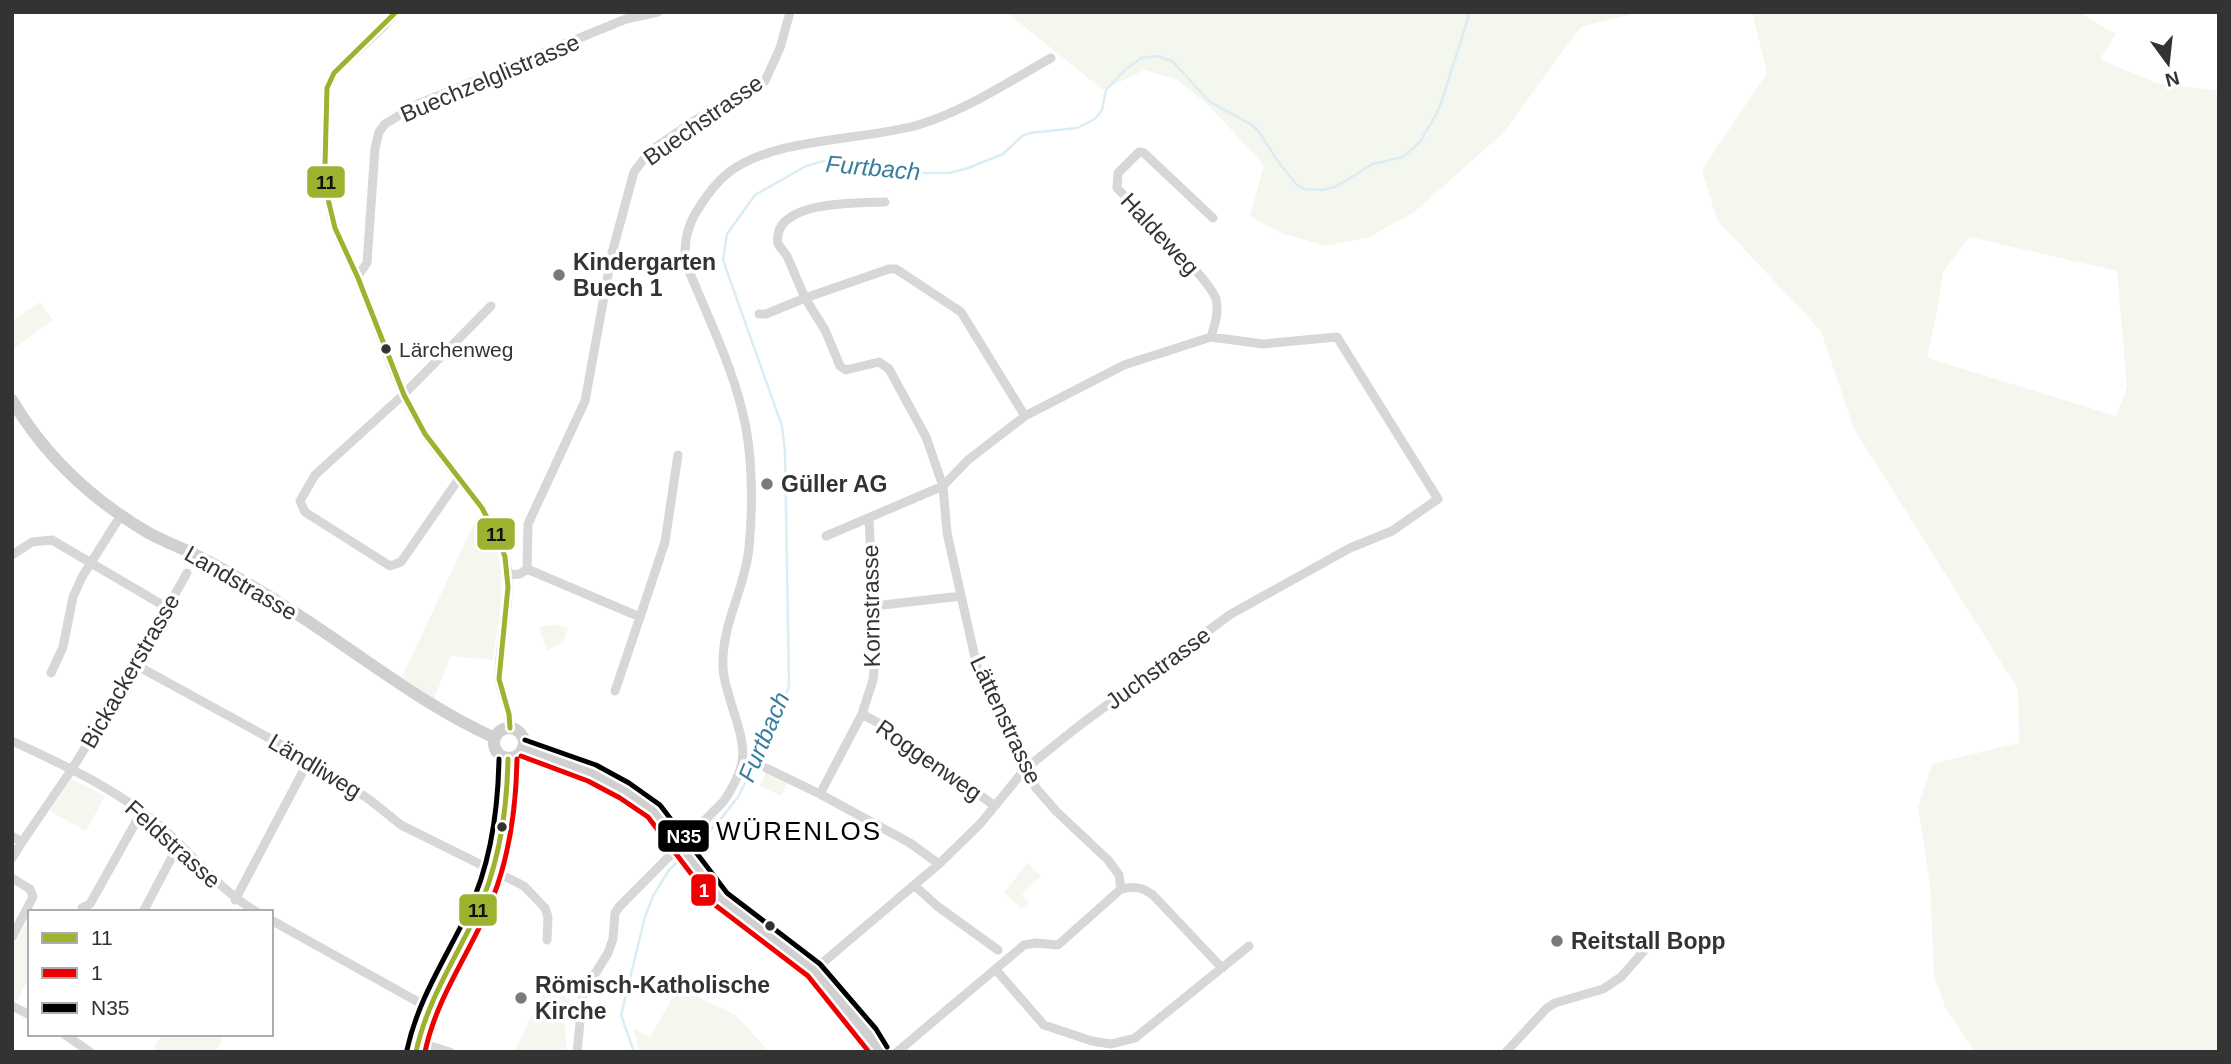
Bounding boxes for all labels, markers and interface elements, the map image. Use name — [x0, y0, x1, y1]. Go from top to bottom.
north arrow — [2133, 28, 2203, 98]
street label: Buechzelglistrasse — [397, 29, 583, 127]
text: N — [2163, 67, 2182, 91]
street label: Buechstrasse — [638, 69, 768, 171]
water label: Furtbach — [825, 150, 921, 185]
line badge: 11 — [306, 165, 346, 199]
text: 11 — [316, 172, 336, 193]
street label: Haldeweg — [1116, 188, 1204, 280]
place label: Kindergarten Buech 1 — [573, 249, 716, 301]
marker: Kindergarten Buech 1 — [551, 267, 567, 283]
place label: Lärchenweg — [399, 338, 513, 361]
marker: Lärchenweg — [379, 342, 393, 356]
place label: Güller AG — [781, 471, 888, 497]
marker: Güller AG — [759, 476, 775, 492]
line badge: 11 — [476, 517, 516, 551]
text: 11 — [486, 524, 506, 545]
street label: Landstrasse — [180, 540, 302, 626]
street label: Kornstrasse — [857, 544, 885, 668]
street label: Bickackerstrasse — [75, 589, 185, 753]
street label: Juchstrasse — [1101, 621, 1215, 715]
street label: Lättenstrasse — [965, 652, 1047, 788]
water label: Furtbach — [733, 688, 794, 786]
street label: Roggenweg — [871, 714, 987, 806]
street label: Ländliweg — [264, 728, 366, 804]
street label: Feldstrasse — [120, 795, 226, 893]
district label: WÜRENLOS — [716, 816, 882, 846]
line badge: N35 — [657, 819, 710, 853]
unlabelled marker — [495, 820, 509, 834]
text: N35 — [667, 826, 702, 847]
line badge: 1 — [690, 873, 717, 907]
text: 1 — [699, 880, 710, 901]
line badge: 11 — [458, 893, 498, 927]
text: 11 — [468, 900, 488, 921]
legend — [28, 910, 273, 1036]
unlabelled marker — [763, 919, 777, 933]
text: 11 — [91, 926, 113, 949]
place label: Reitstall Bopp — [1571, 928, 1726, 954]
marker: Reitstall Bopp — [1549, 933, 1565, 949]
text: 1 — [91, 961, 103, 984]
place label: Römisch-Katholische Kirche — [535, 972, 770, 1024]
marker: Römisch-Katholische Kirche — [513, 990, 529, 1006]
text: N35 — [91, 996, 130, 1019]

